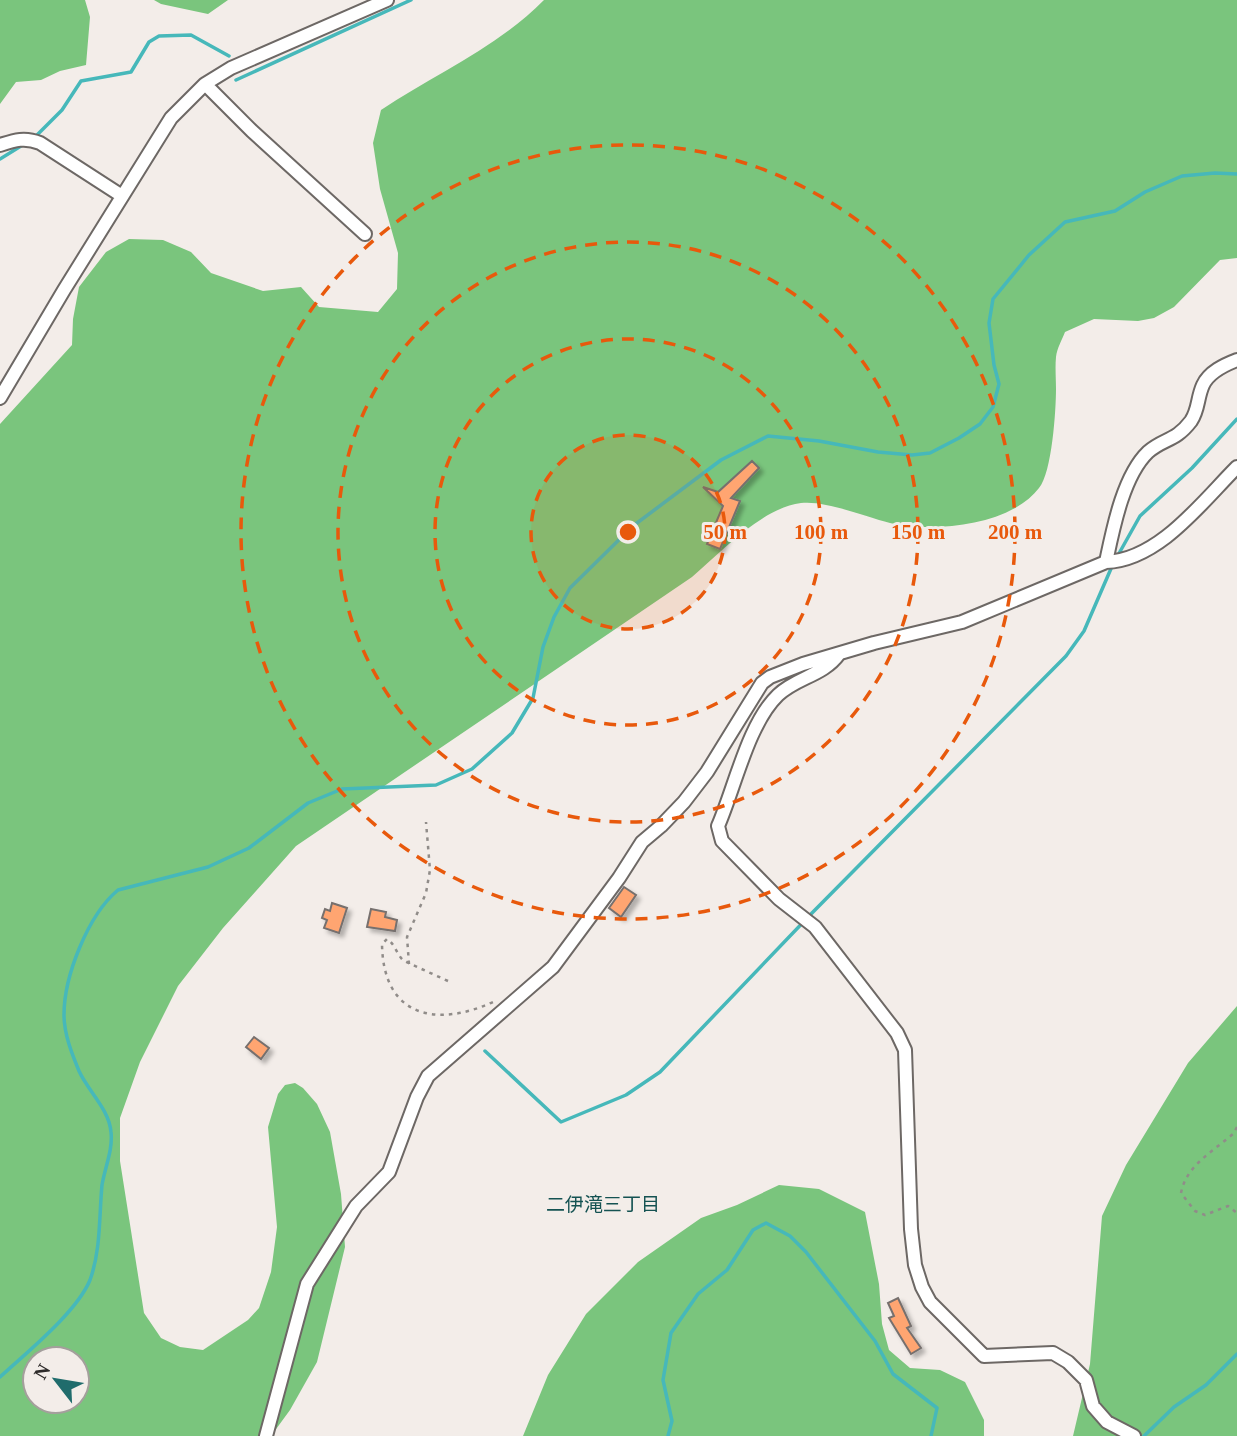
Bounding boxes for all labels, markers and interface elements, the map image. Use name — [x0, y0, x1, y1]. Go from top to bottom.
centre of rings — [616, 520, 640, 544]
text: 50 m — [703, 520, 747, 544]
text: 100 m — [794, 520, 849, 544]
text: 150 m — [891, 520, 946, 544]
text: 200 m — [988, 520, 1043, 544]
district label: 二伊滝三丁目 — [546, 1194, 660, 1215]
north arrow — [21, 1345, 91, 1415]
text: N — [29, 1360, 55, 1383]

